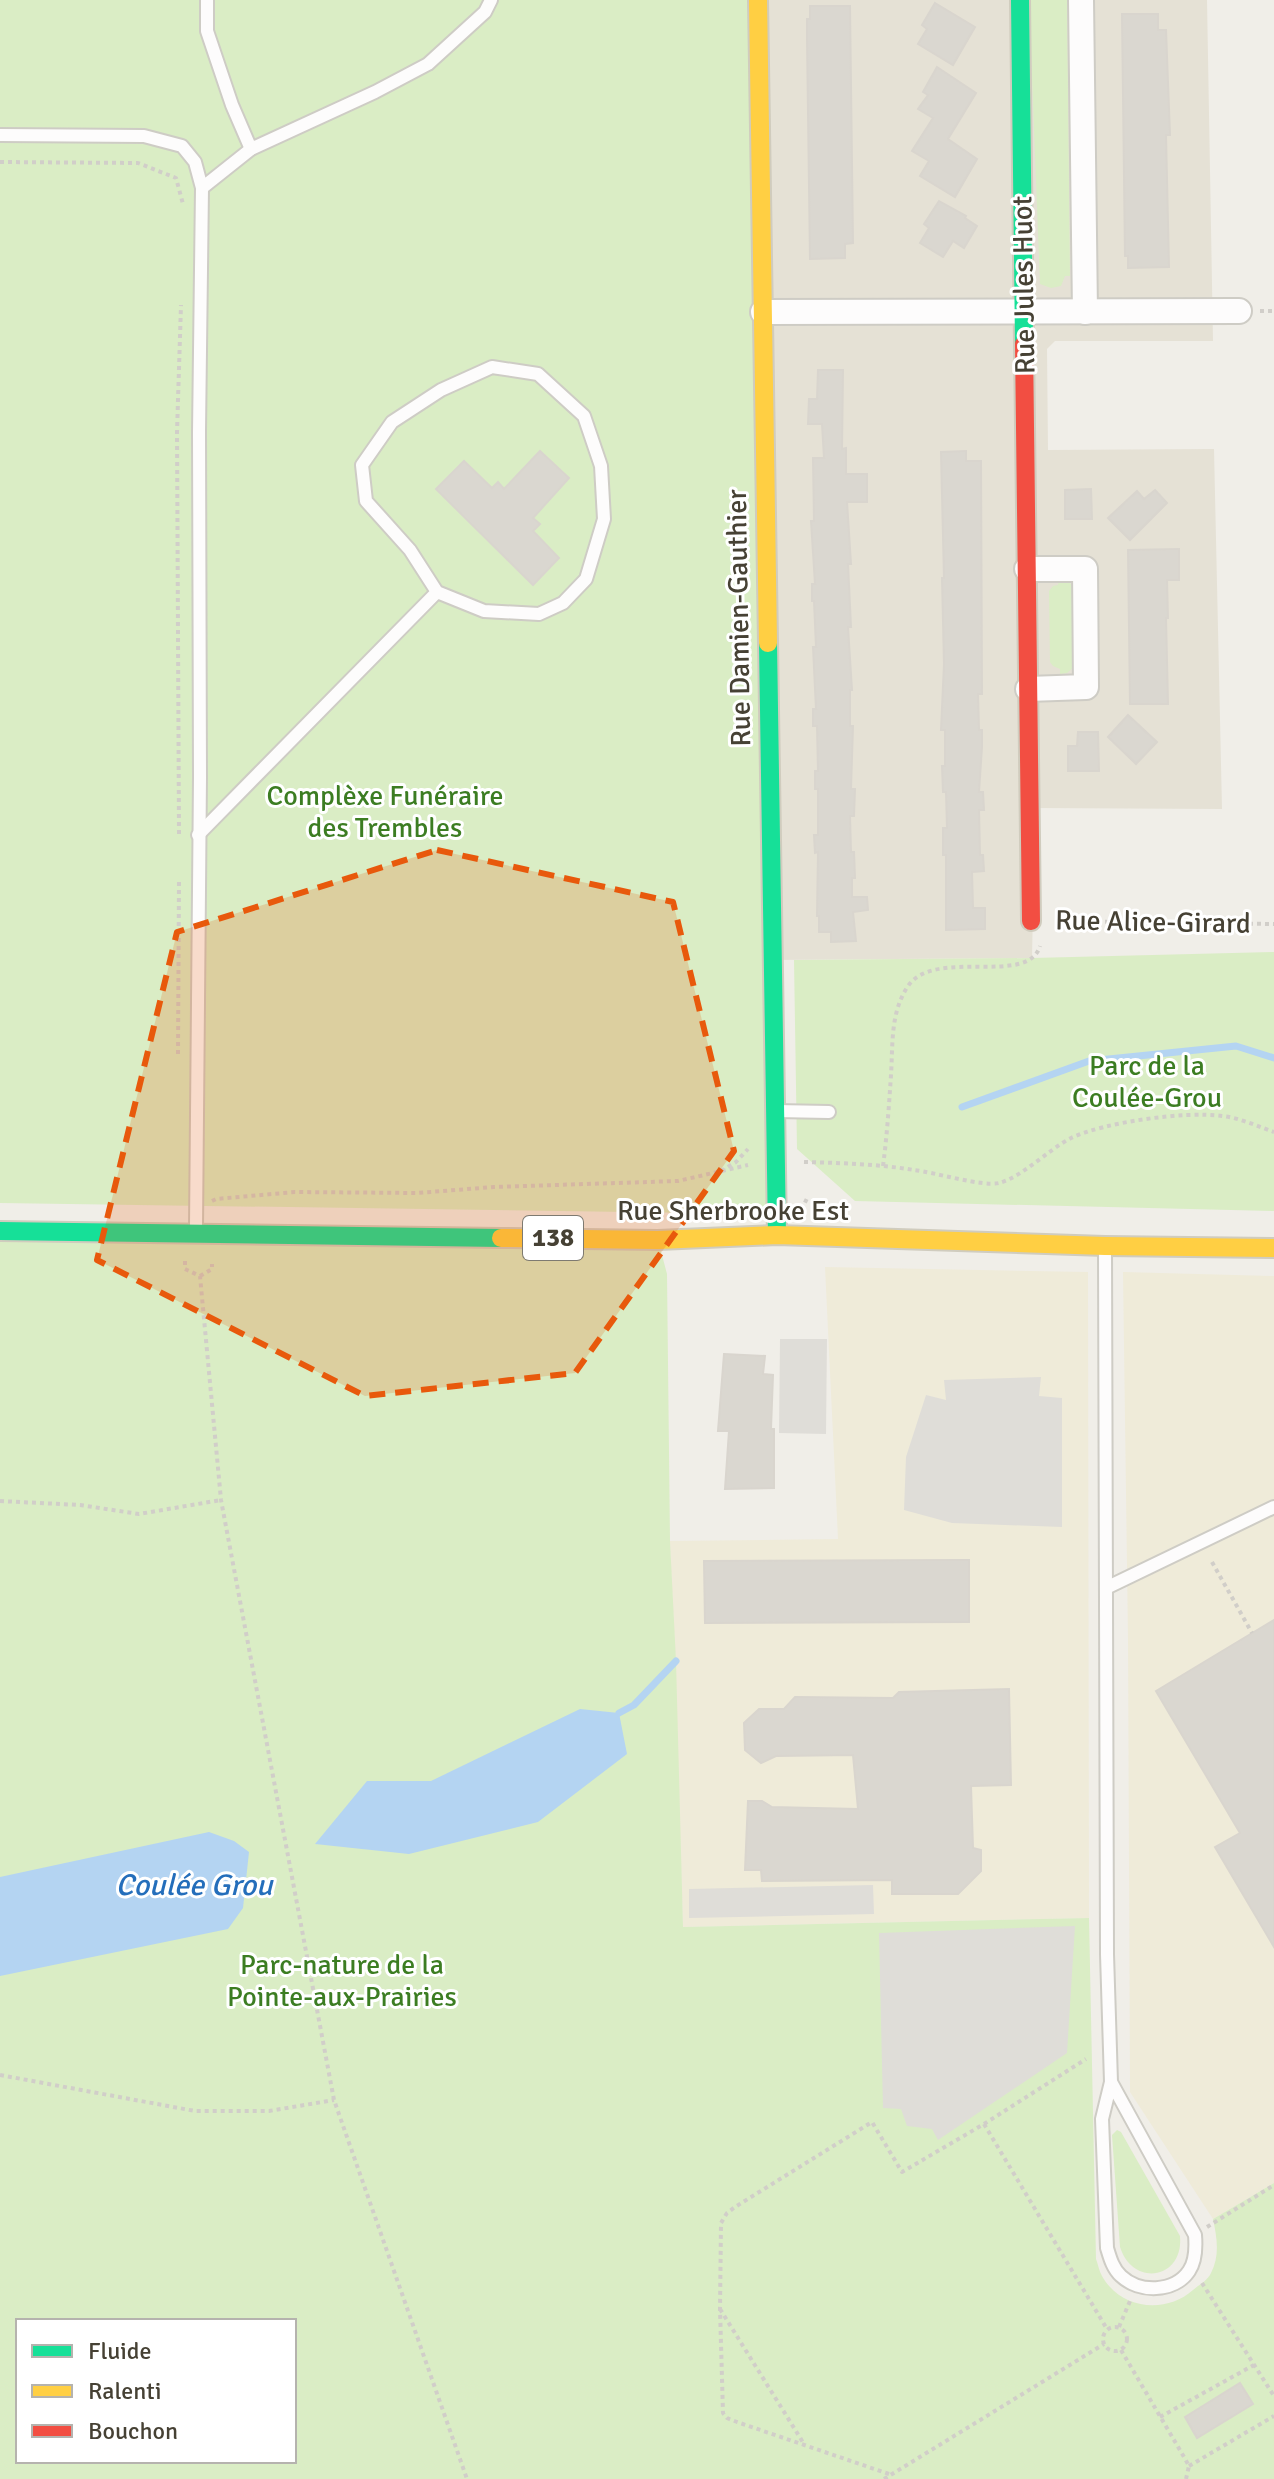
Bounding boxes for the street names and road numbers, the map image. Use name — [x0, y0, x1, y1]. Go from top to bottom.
street label: Rue Jules Huot — [1005, 195, 1043, 374]
street label: Rue Damien-Gauthier — [720, 488, 758, 747]
street label: Rue Alice-Girard — [1055, 903, 1251, 941]
street label: Rue Sherbrooke Est — [617, 1194, 849, 1228]
road number: 138 — [523, 1216, 583, 1260]

